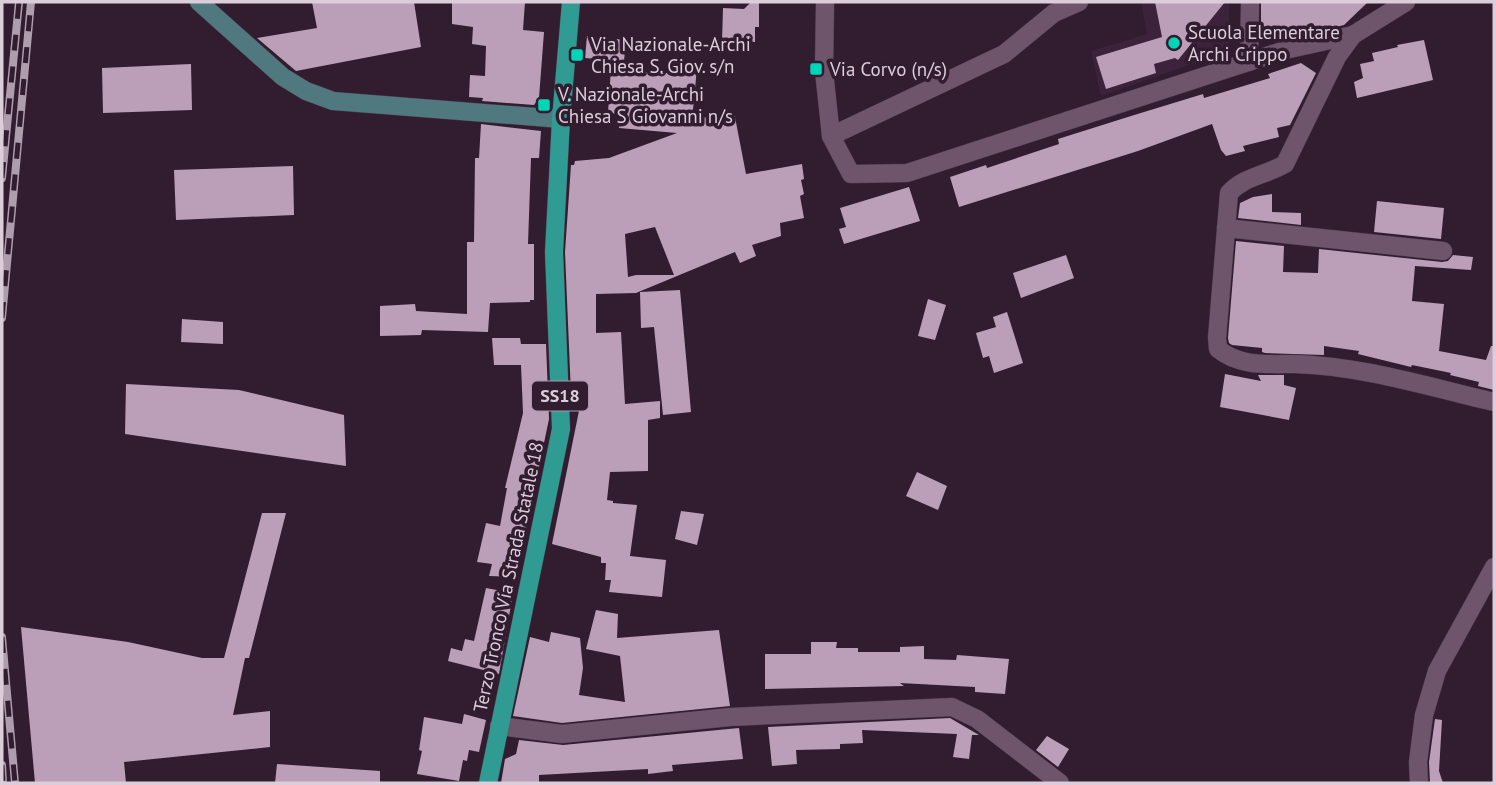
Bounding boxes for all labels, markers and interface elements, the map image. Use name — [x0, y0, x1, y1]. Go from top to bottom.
place label: Scuola Elementare Archi Crippo — [1188, 20, 1340, 66]
place label: Via Nazionale-Archi Chiesa S. Giov. s/n — [590, 32, 751, 78]
marker: Scuola Elementare Archi Crippo — [1166, 35, 1182, 51]
marker: Via Nazionale-Archi Chiesa S. Giov. s/n — [569, 47, 585, 63]
place label: Via Corvo (n/s) — [829, 57, 947, 81]
marker: Via Corvo (n/s) — [808, 61, 824, 77]
place label: V. Nazionale-Archi Chiesa S Giovanni n/s — [557, 82, 733, 128]
marker: V. Nazionale-Archi Chiesa S Giovanni n/s — [536, 97, 552, 113]
road number: SS18 — [532, 382, 588, 410]
street label: Terzo Tronco Via Strada Statale 18 — [468, 440, 548, 714]

